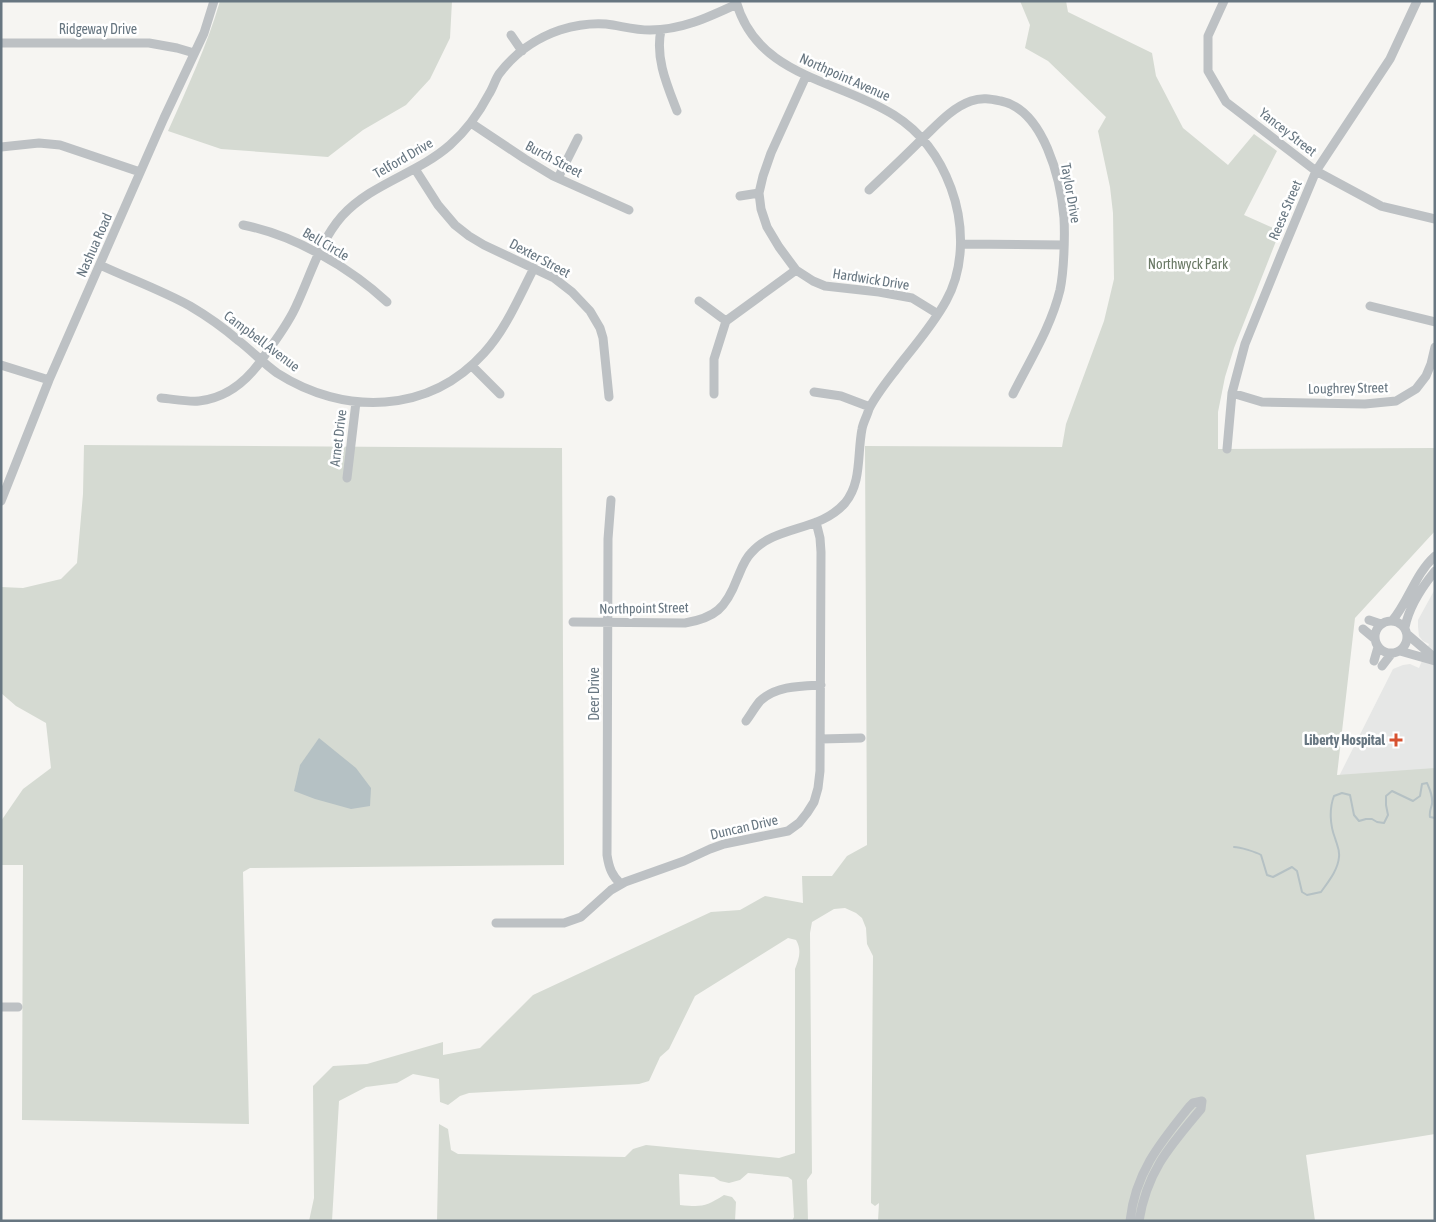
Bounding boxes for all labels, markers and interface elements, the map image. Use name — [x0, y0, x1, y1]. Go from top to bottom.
street label: Ridgeway Drive — [59, 21, 137, 37]
street label: Northpoint Avenue — [797, 50, 893, 104]
street label: Yancey Street — [1256, 105, 1320, 159]
street label: Telford Drive — [371, 135, 435, 181]
street label: Burch Street — [523, 137, 585, 181]
street label: Taylor Drive — [1058, 162, 1084, 224]
street label: Reese Street — [1265, 178, 1305, 242]
street label: Nashua Road — [73, 210, 115, 280]
street label: Bell Circle — [300, 224, 352, 264]
street label: Dexter Street — [507, 235, 573, 281]
park label: Northwyck Park — [1148, 256, 1228, 272]
street label: Hardwick Drive — [832, 265, 910, 293]
street label: Campbell Avenue — [221, 307, 303, 375]
street label: Loughrey Street — [1308, 379, 1388, 397]
street label: Arnet Drive — [327, 409, 349, 467]
street label: Northpoint Street — [599, 599, 689, 617]
street label: Deer Drive — [586, 667, 602, 721]
place label: Liberty Hospital — [1304, 732, 1385, 748]
marker: Liberty Hospital — [1389, 733, 1403, 747]
street label: Duncan Drive — [709, 811, 779, 843]

